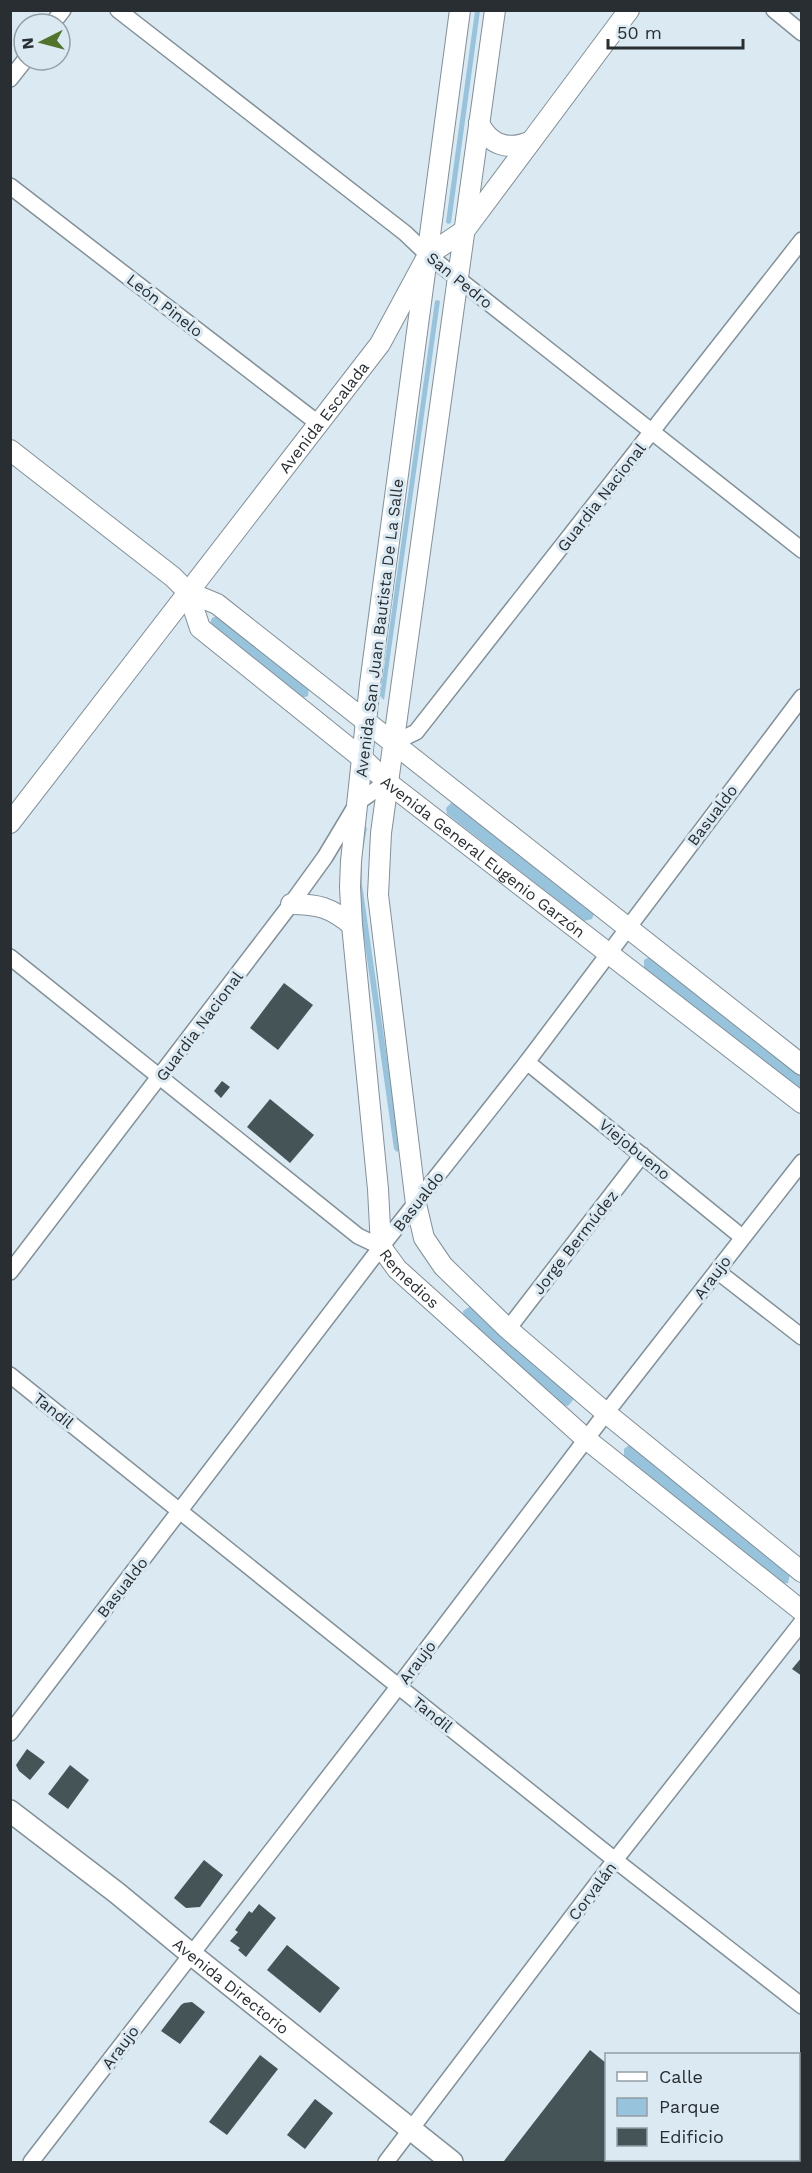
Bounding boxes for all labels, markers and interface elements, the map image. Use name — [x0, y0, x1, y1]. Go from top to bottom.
north arrow — [12, 12, 72, 72]
scale bar — [608, 12, 743, 50]
text: 50 m — [617, 22, 662, 43]
text: N — [18, 37, 38, 50]
street label: San Pedro — [423, 248, 496, 313]
street label: León Pinelo — [123, 270, 206, 341]
street label: Avenida Escalada — [275, 358, 373, 477]
street label: Guardia Nacional — [553, 439, 650, 555]
street label: Avenida San Juan Bautista De La Salle — [352, 478, 407, 779]
street label: Avenida General Eugenio Garzón — [377, 772, 589, 942]
street label: Basualdo — [683, 781, 741, 850]
street label: Guardia Nacional — [152, 968, 247, 1085]
street label: Viejobueno — [595, 1115, 674, 1184]
street label: Basualdo — [389, 1167, 448, 1235]
street label: Jorge Bermúdez — [529, 1186, 622, 1298]
street label: Remedios — [375, 1245, 443, 1312]
street label: Araujo — [690, 1252, 735, 1303]
street label: Tandil — [30, 1388, 78, 1432]
street label: Basualdo — [93, 1553, 152, 1621]
street label: Araujo — [395, 1637, 440, 1688]
street label: Tandil — [409, 1692, 457, 1736]
street label: Corvalán — [564, 1858, 620, 1924]
street label: Avenida Directorio — [169, 1934, 293, 2038]
street label: Araujo — [98, 2022, 143, 2073]
legend — [605, 2053, 800, 2161]
text: Calle — [659, 2066, 703, 2087]
text: Parque — [659, 2096, 720, 2117]
text: Edificio — [659, 2126, 724, 2147]

